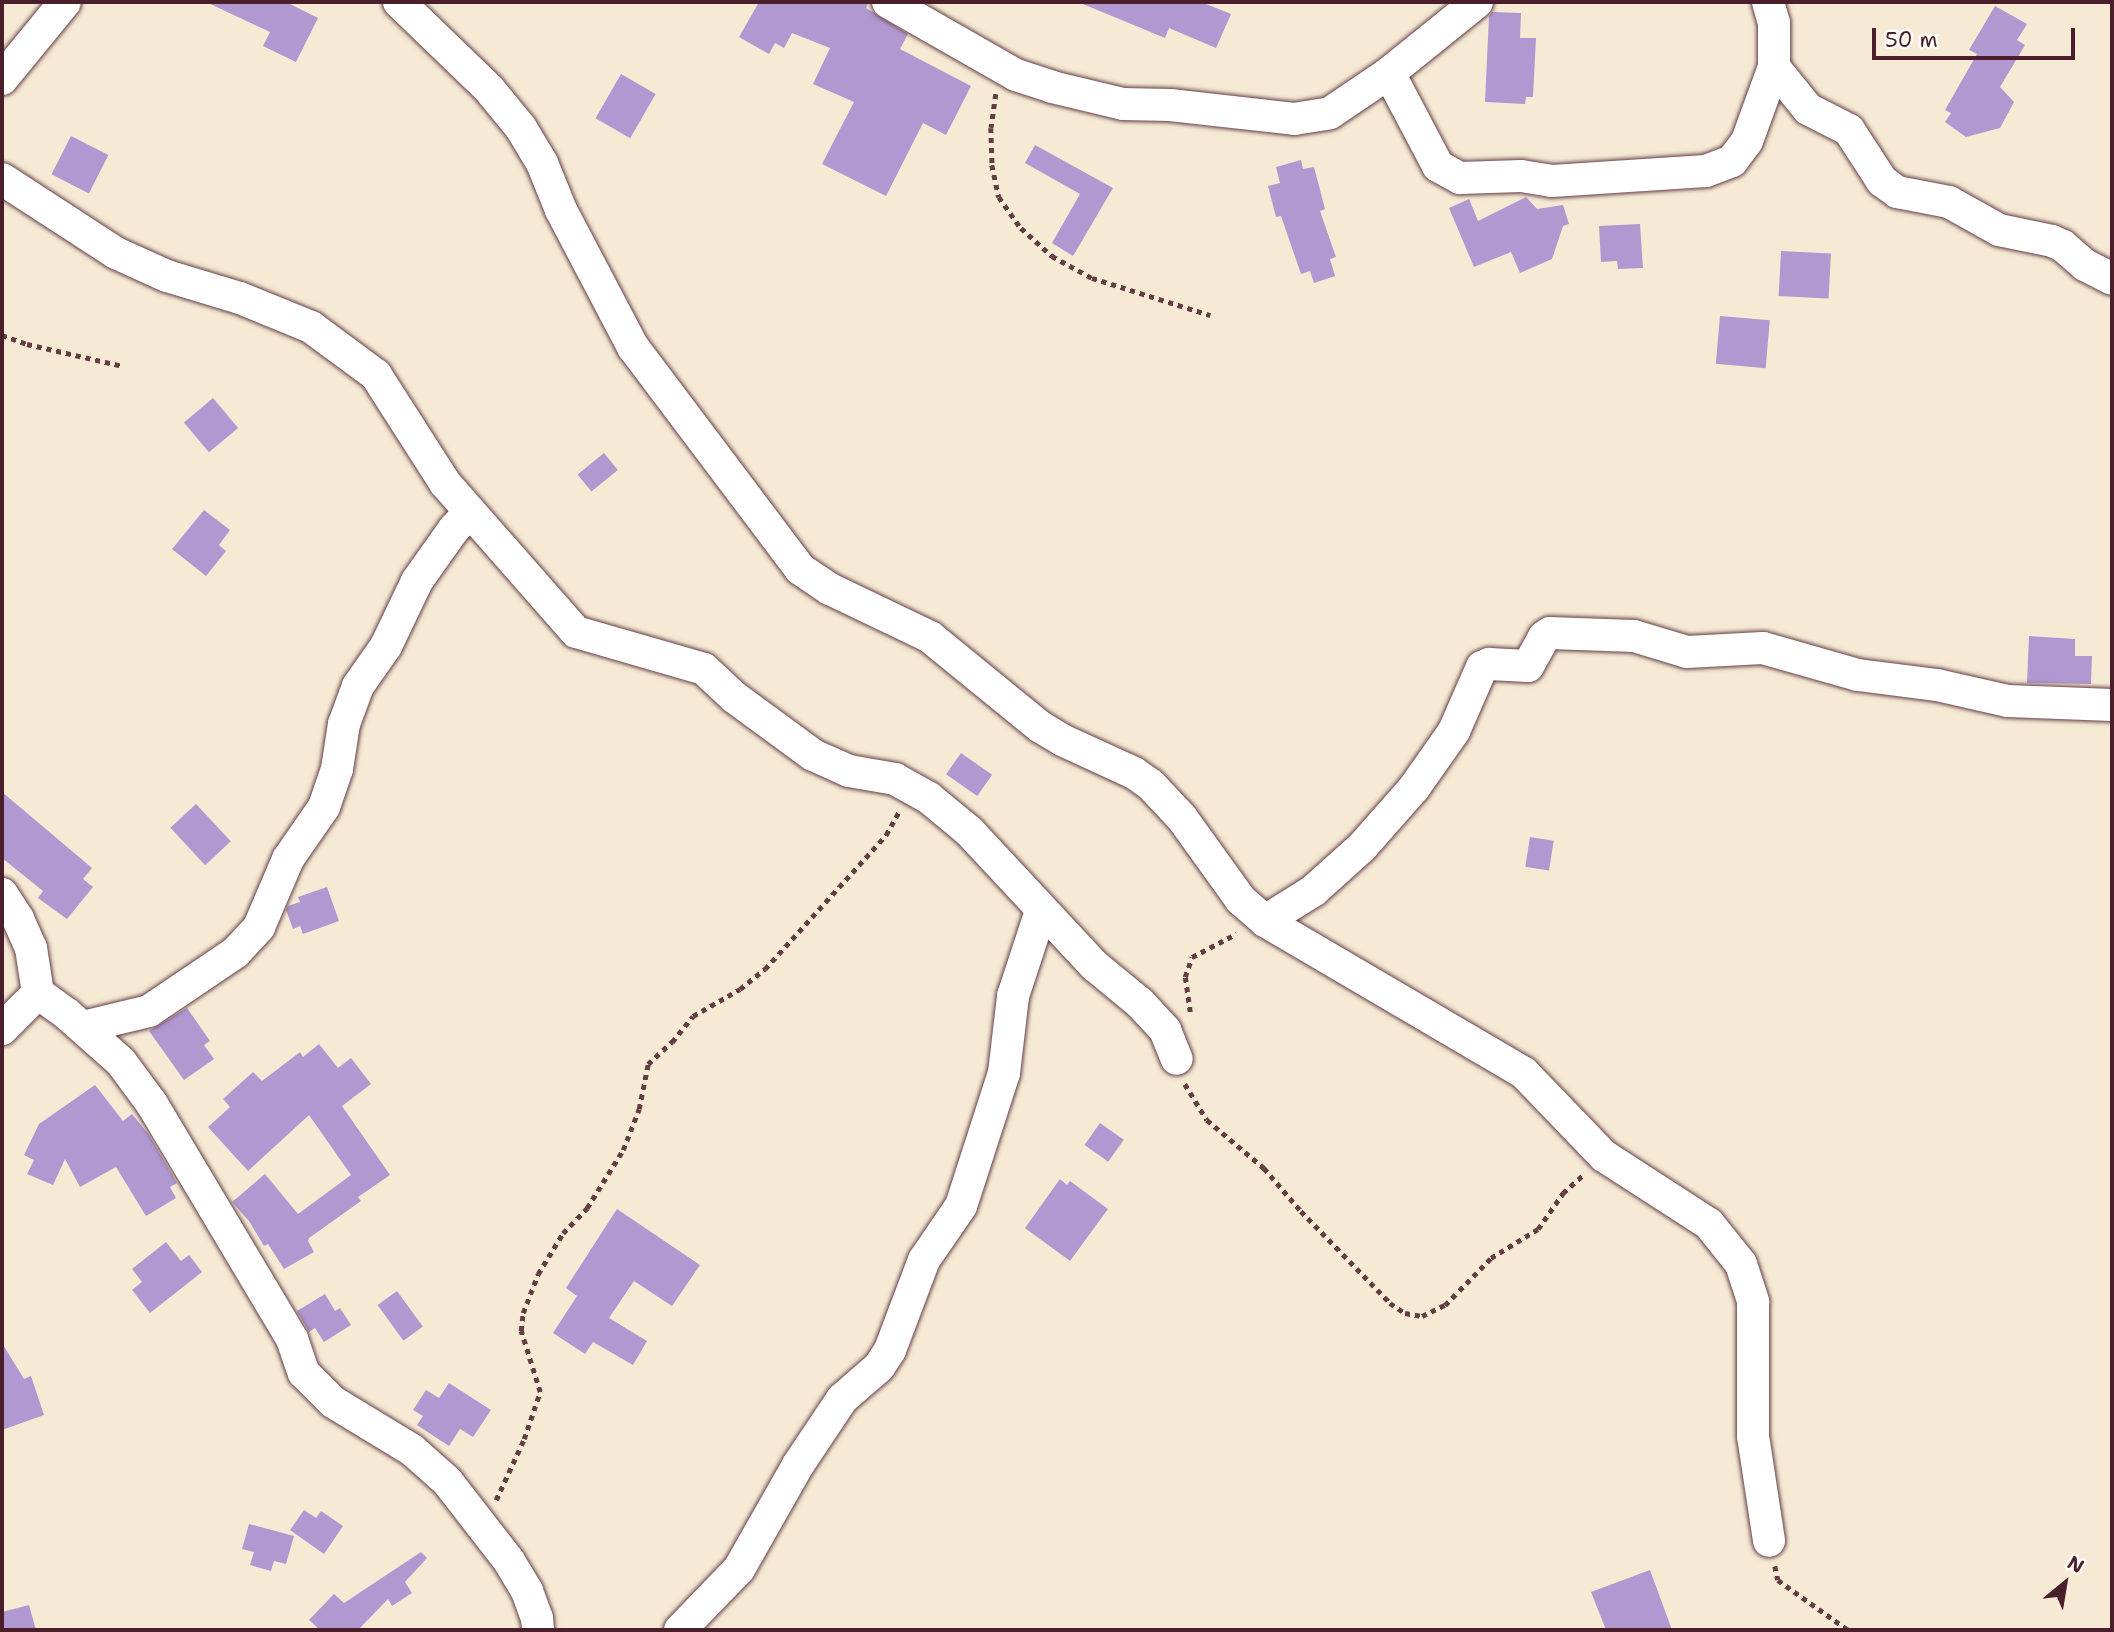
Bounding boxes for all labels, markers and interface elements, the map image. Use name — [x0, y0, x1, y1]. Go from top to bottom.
scale bar — [1876, 14, 2079, 58]
text: 50 m — [1885, 26, 1938, 54]
north arrow — [2030, 1548, 2100, 1618]
text: N — [2063, 1550, 2089, 1579]

